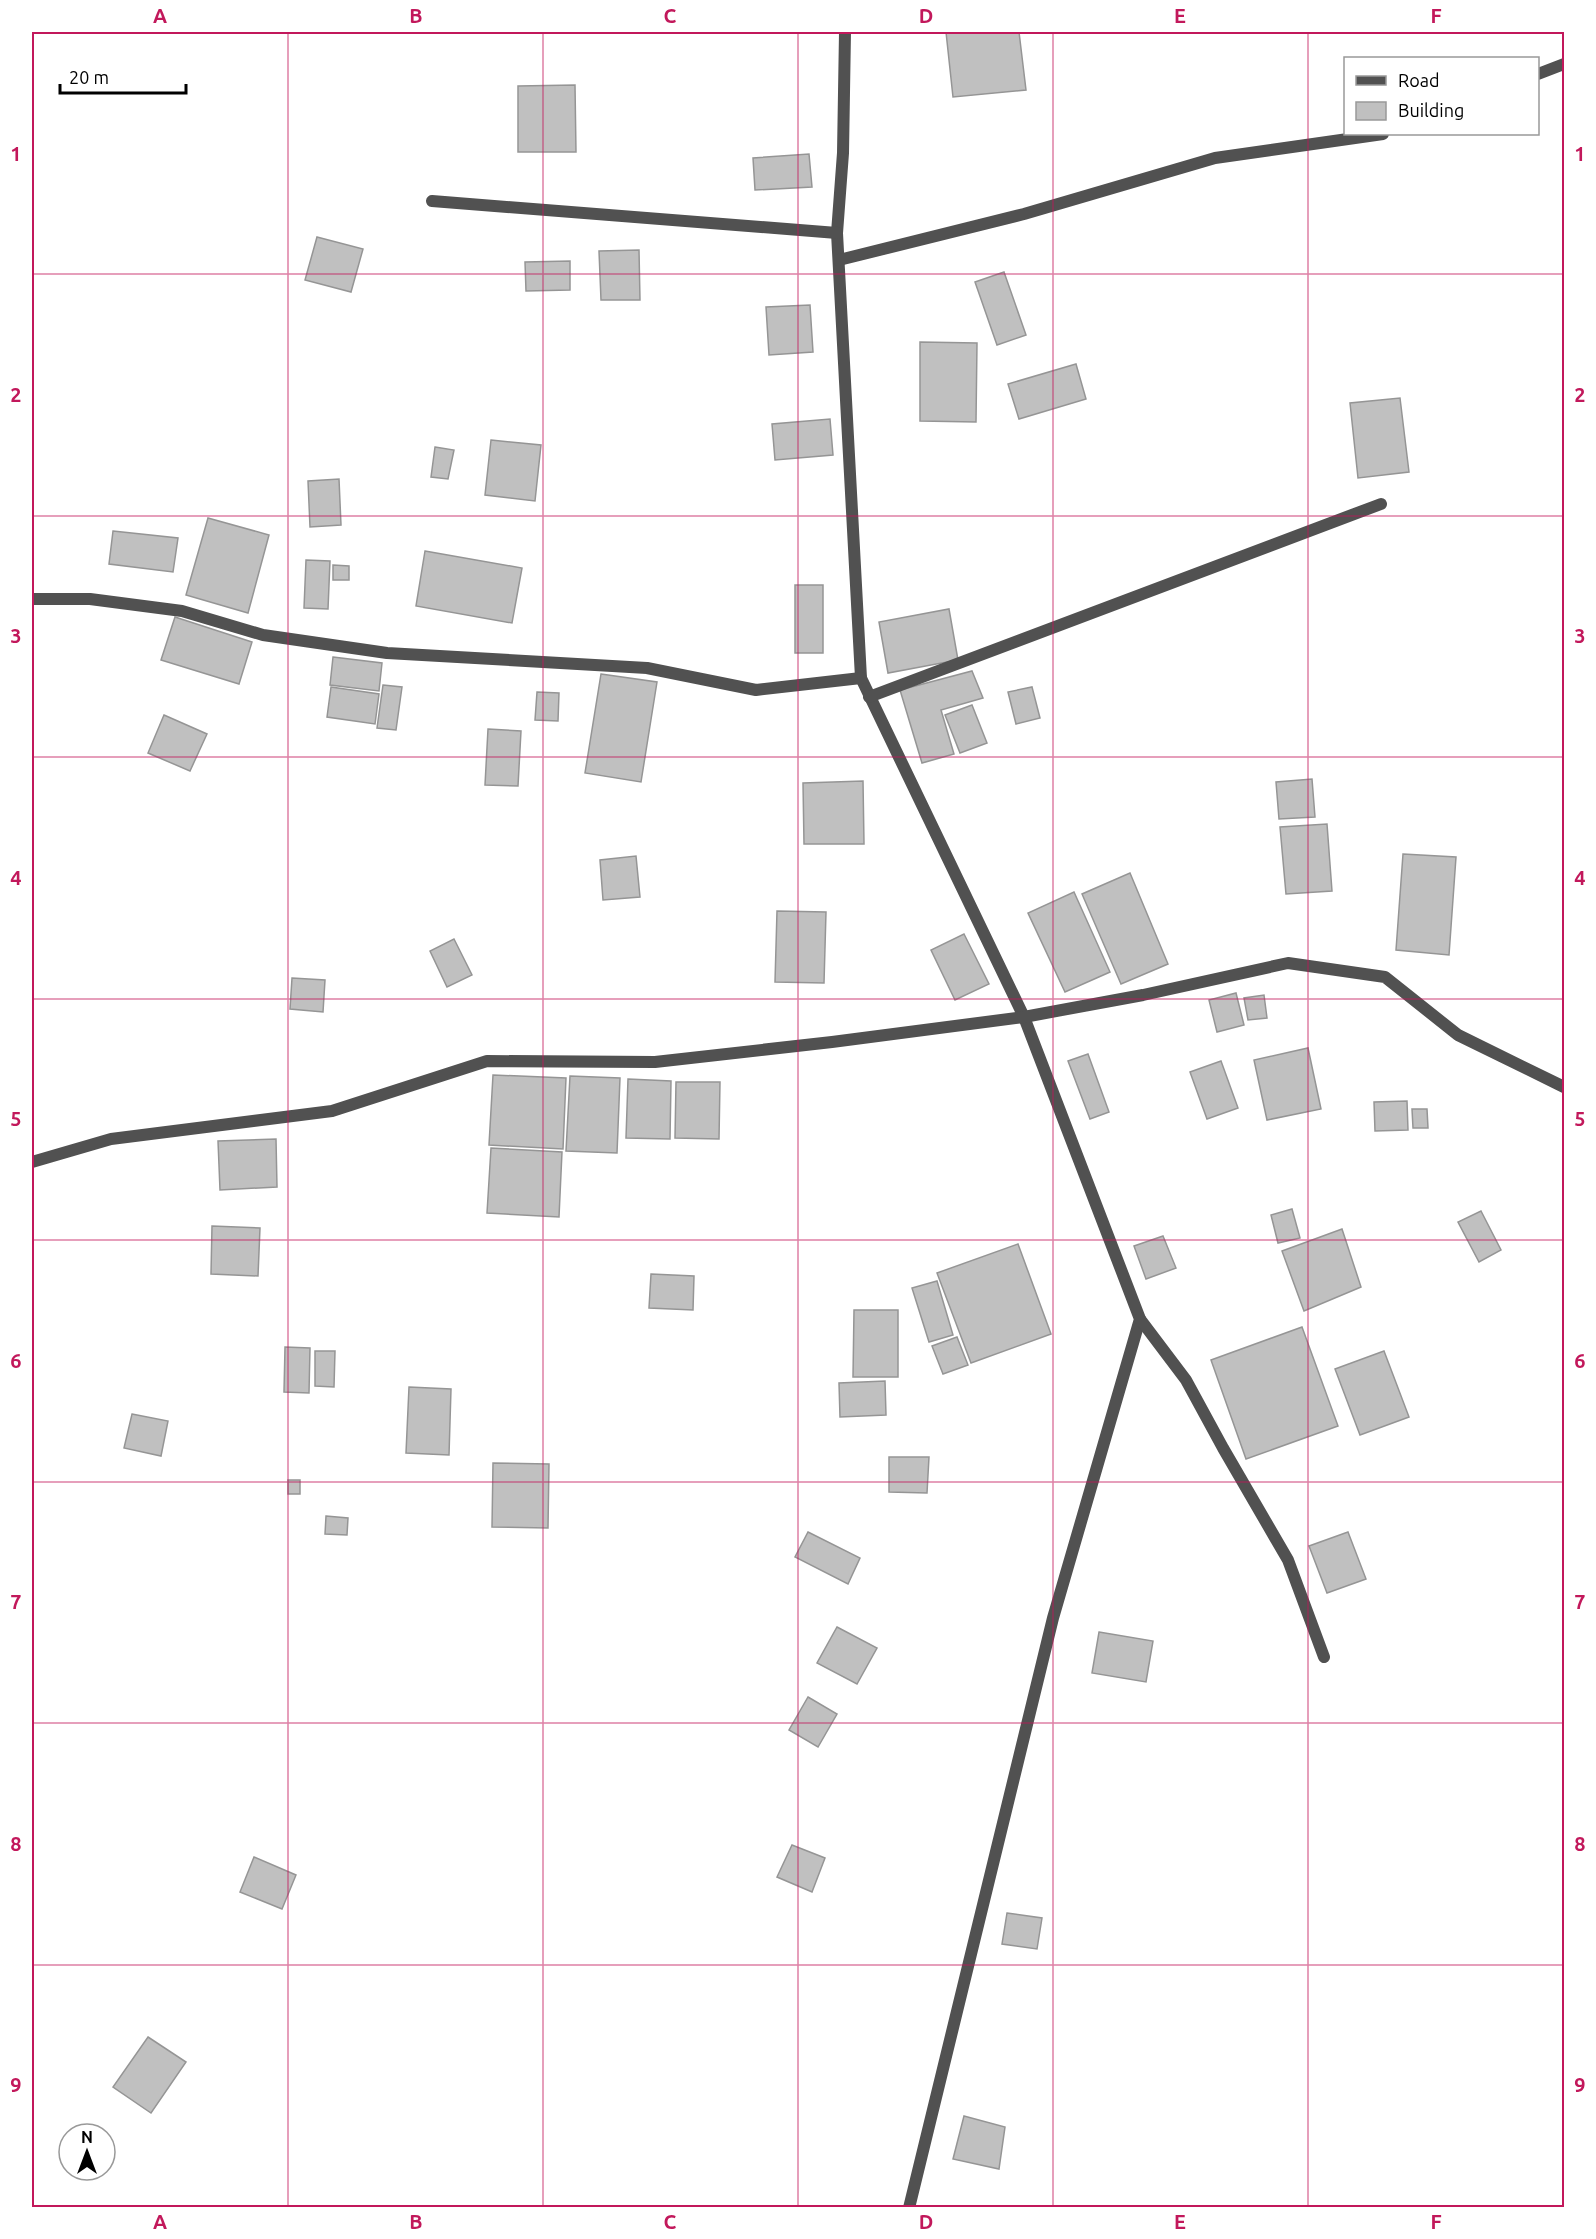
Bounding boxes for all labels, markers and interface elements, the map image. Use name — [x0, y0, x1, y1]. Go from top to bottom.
text: A — [153, 4, 167, 27]
text: B — [409, 4, 423, 27]
text: C — [664, 4, 677, 27]
text: D — [919, 4, 933, 27]
text: E — [1174, 4, 1186, 27]
text: F — [1430, 4, 1442, 27]
scale bar — [60, 57, 186, 95]
legend — [1344, 57, 1539, 135]
text: 20 m — [69, 67, 109, 87]
text: Road — [1398, 70, 1440, 90]
text: Building — [1398, 100, 1464, 120]
text: 1 — [10, 142, 22, 165]
text: 1 — [1574, 142, 1586, 165]
text: 2 — [10, 383, 22, 406]
text: 2 — [1574, 383, 1586, 406]
text: 3 — [10, 624, 22, 647]
text: 3 — [1574, 624, 1586, 647]
text: 4 — [10, 866, 22, 889]
text: 4 — [1574, 866, 1586, 889]
text: 5 — [10, 1107, 22, 1130]
text: 5 — [1574, 1107, 1586, 1130]
text: 6 — [10, 1349, 22, 1372]
text: 6 — [1574, 1349, 1586, 1372]
text: 7 — [10, 1590, 22, 1613]
text: 7 — [1574, 1590, 1586, 1613]
text: 8 — [10, 1832, 22, 1855]
text: 8 — [1574, 1832, 1586, 1855]
text: 9 — [10, 2073, 22, 2096]
text: 9 — [1574, 2073, 1586, 2096]
north arrow — [57, 2122, 117, 2182]
text: N — [81, 2128, 93, 2146]
text: A — [153, 2210, 167, 2233]
text: B — [409, 2210, 423, 2233]
text: C — [664, 2210, 677, 2233]
text: D — [919, 2210, 933, 2233]
text: E — [1174, 2210, 1186, 2233]
text: F — [1430, 2210, 1442, 2233]

